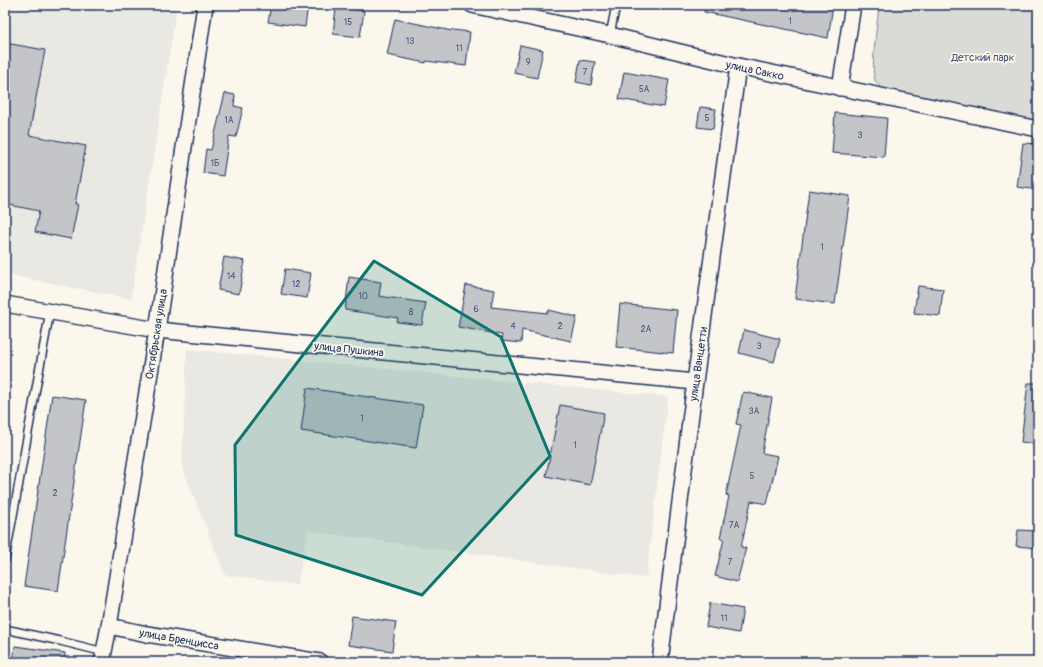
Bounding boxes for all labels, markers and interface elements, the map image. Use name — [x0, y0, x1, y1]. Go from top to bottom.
house number: 1 — [788, 16, 792, 27]
house number: 15 — [344, 17, 352, 28]
house number: 13 — [406, 36, 414, 47]
house number: 11 — [455, 43, 463, 54]
park label: Детский парк — [951, 51, 1015, 64]
house number: 9 — [526, 57, 531, 68]
street label: улица Сакко — [724, 58, 785, 83]
house number: 7 — [583, 67, 588, 78]
house number: 5А — [639, 84, 650, 95]
house number: 5 — [705, 113, 710, 124]
house number: 1А — [224, 115, 234, 126]
house number: 3 — [857, 130, 863, 141]
house number: 1Б — [211, 158, 219, 169]
house number: 1 — [820, 242, 824, 253]
house number: 14 — [227, 271, 236, 282]
house number: 12 — [292, 279, 300, 290]
street label: Октябрьская улица — [143, 288, 170, 380]
house number: 10 — [358, 291, 368, 302]
house number: 6 — [473, 304, 479, 315]
house number: 8 — [409, 307, 414, 318]
house number: 4 — [510, 321, 516, 332]
house number: 2 — [557, 321, 563, 332]
house number: 2А — [641, 324, 652, 335]
street label: улица Ванцетти — [687, 326, 710, 403]
street label: улица Пушкина — [312, 339, 384, 360]
house number: 3 — [756, 341, 762, 352]
house number: 3А — [749, 406, 760, 417]
house number: 1 — [360, 413, 364, 424]
house number: 1 — [573, 440, 577, 451]
house number: 5 — [750, 471, 755, 482]
house number: 2 — [52, 488, 58, 499]
house number: 7А — [729, 520, 739, 531]
house number: 7 — [728, 557, 733, 568]
house number: 11 — [720, 613, 728, 624]
street label: улица Бренцисса — [137, 626, 220, 653]

